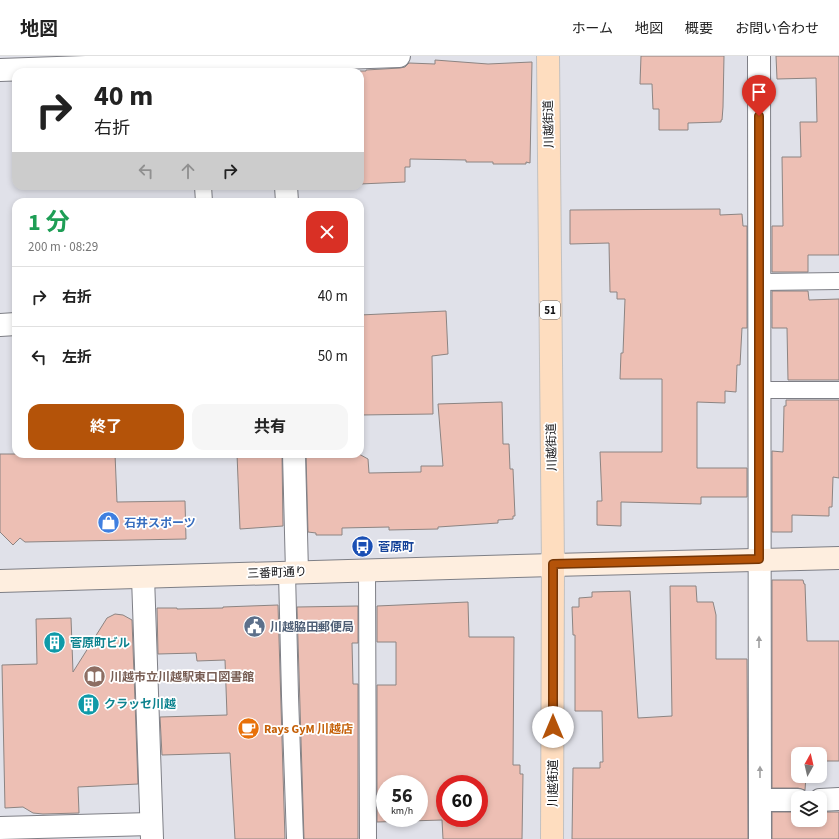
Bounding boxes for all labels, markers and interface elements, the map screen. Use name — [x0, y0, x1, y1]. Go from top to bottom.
text: 地図 — [20, 16, 58, 43]
text: ホーム — [571, 19, 613, 39]
text: 地図 — [635, 19, 663, 39]
text: 概要 — [685, 19, 713, 39]
text: お問い合わせ — [735, 19, 819, 39]
pin — [742, 75, 776, 116]
text: 40 m — [94, 76, 153, 116]
icon: arrive — [748, 81, 770, 103]
icon: right — [28, 84, 80, 136]
street label: 川越街道 — [540, 100, 558, 148]
text: 右折 — [94, 116, 130, 141]
icon: left — [135, 160, 157, 182]
icon: ahead — [177, 160, 199, 182]
icon: right — [219, 160, 241, 182]
text: 1 分 — [28, 205, 69, 240]
button: close — [306, 211, 348, 253]
text: 200 m · 08:29 — [28, 238, 98, 256]
icon: right — [28, 286, 50, 308]
text: 40 m — [318, 286, 348, 307]
text: 右折 — [62, 287, 92, 308]
road number: 51 — [540, 301, 560, 319]
icon: left — [28, 346, 50, 368]
text: 50 m — [318, 346, 348, 367]
text: 左折 — [62, 347, 92, 368]
button: 終了 — [28, 404, 184, 450]
button: 共有 — [192, 404, 348, 450]
street label: 川越街道 — [543, 423, 561, 471]
shop icon: 石井スポーツ — [96, 510, 122, 536]
place label: 石井スポーツ — [124, 515, 196, 532]
bus stop icon: 菅原町 — [350, 534, 376, 560]
place label: 菅原町 — [378, 539, 414, 556]
street label: 三番町通り — [247, 563, 307, 583]
public building icon: 川越脇田郵便局 — [241, 614, 267, 640]
place label: 川越脇田郵便局 — [270, 619, 354, 636]
building icon: 菅原町ビル — [41, 630, 67, 656]
place label: 菅原町ビル — [70, 635, 130, 652]
one-way arrow — [756, 635, 762, 648]
library icon: 川越市立川越駅東口図書館 — [82, 664, 108, 690]
place label: 川越市立川越駅東口図書館 — [110, 669, 254, 686]
building icon: クラッセ川越 — [76, 691, 102, 717]
place label: クラッセ川越 — [104, 696, 176, 713]
position arrow — [532, 706, 574, 748]
cafe icon: Rays GyM 川越店 — [235, 716, 261, 742]
place label: Rays GyM 川越店 — [264, 721, 353, 738]
north arrow — [791, 747, 827, 783]
map controls — [791, 747, 827, 827]
street label: 川越街道 — [545, 759, 562, 807]
one-way arrow — [757, 765, 763, 778]
speed limit sign: 60 — [436, 775, 488, 827]
text: 56 — [391, 782, 413, 810]
button: layers — [791, 791, 827, 827]
text: km/h — [391, 804, 413, 818]

